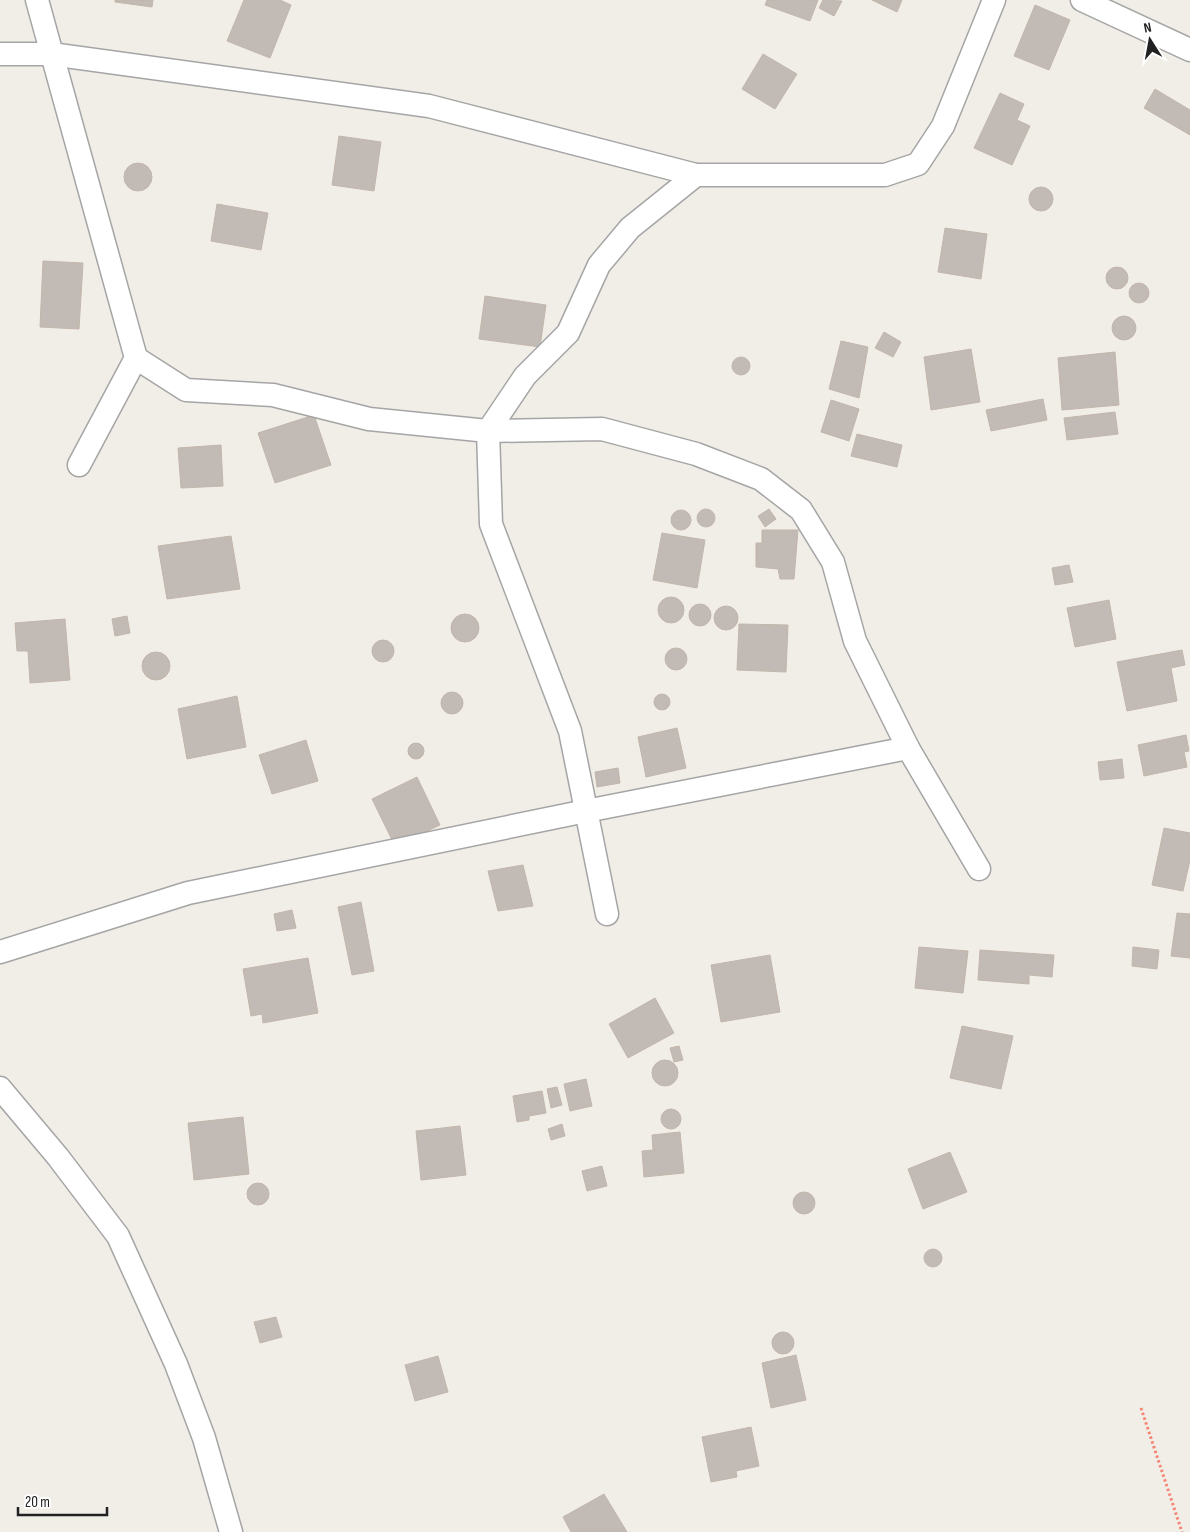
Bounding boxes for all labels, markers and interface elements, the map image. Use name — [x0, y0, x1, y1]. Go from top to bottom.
north arrow — [1125, 15, 1175, 65]
text: N — [1142, 19, 1153, 37]
scale bar — [18, 1484, 106, 1516]
text: 20 m — [25, 1493, 50, 1512]

